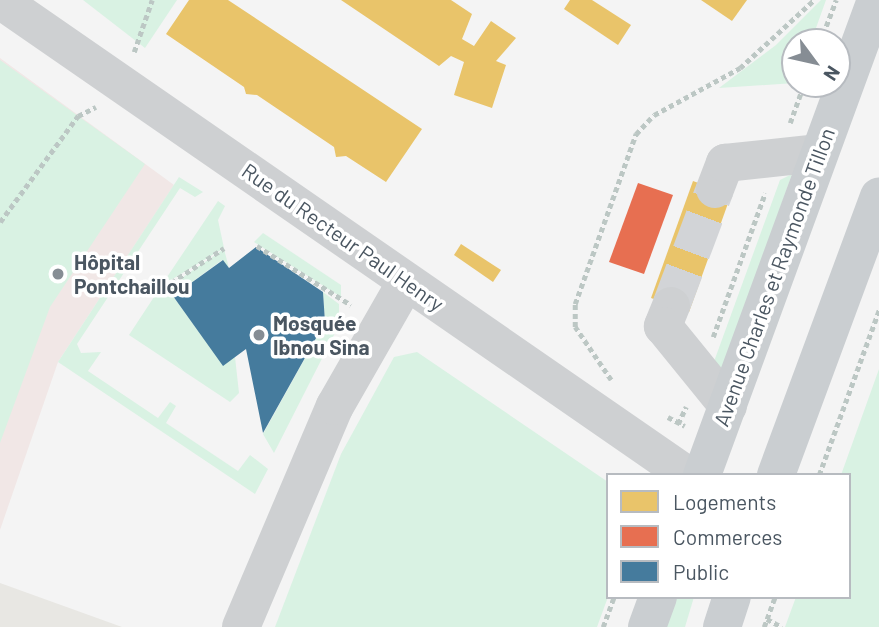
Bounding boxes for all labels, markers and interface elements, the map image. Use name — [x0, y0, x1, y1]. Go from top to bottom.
north arrow — [781, 28, 851, 98]
text: N — [819, 62, 845, 85]
street label: Avenue Charles et Raymonde Tillon — [708, 124, 840, 430]
street label: Rue du Recteur Paul Henry — [237, 158, 449, 316]
place label: Hôpital Pontchaillou — [74, 249, 190, 299]
marker: Hôpital Pontchaillou — [48, 264, 68, 284]
place label: Mosquée Ibnou Sina — [273, 310, 370, 360]
marker: Mosquée Ibnou Sina — [251, 327, 267, 343]
legend — [606, 473, 851, 599]
text: Logements — [673, 489, 776, 514]
text: Commerces — [673, 524, 782, 549]
text: Public — [673, 559, 729, 584]

